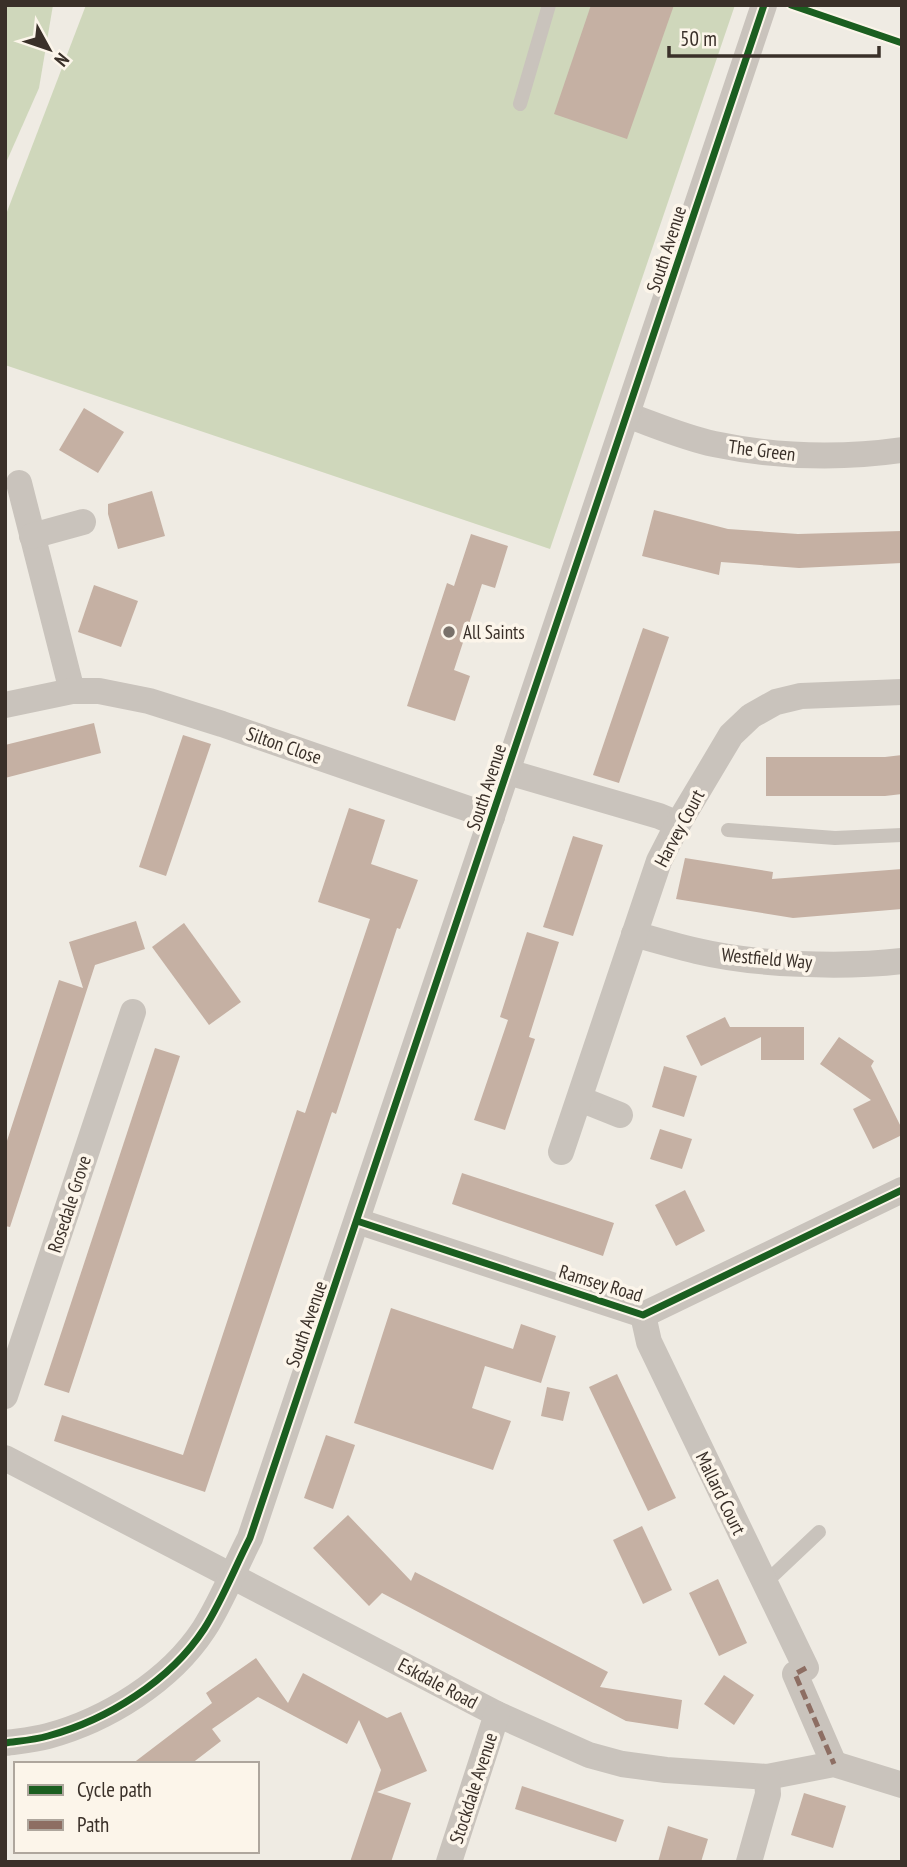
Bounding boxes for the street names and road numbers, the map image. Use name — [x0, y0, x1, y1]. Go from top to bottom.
street label: South Avenue — [641, 202, 691, 295]
street label: The Green — [727, 434, 797, 466]
street label: Silton Close — [243, 721, 325, 769]
street label: South Avenue — [461, 740, 511, 833]
street label: Harvey Court — [649, 785, 710, 871]
street label: Westfield Way — [721, 942, 814, 974]
street label: Rosedale Grove — [42, 1152, 96, 1256]
street label: Ramsey Road — [556, 1259, 646, 1307]
street label: South Avenue — [280, 1278, 332, 1370]
street label: Mallard Court — [691, 1448, 752, 1539]
street label: Eskdale Road — [394, 1652, 482, 1714]
street label: Stockdale Avenue — [444, 1729, 502, 1846]

